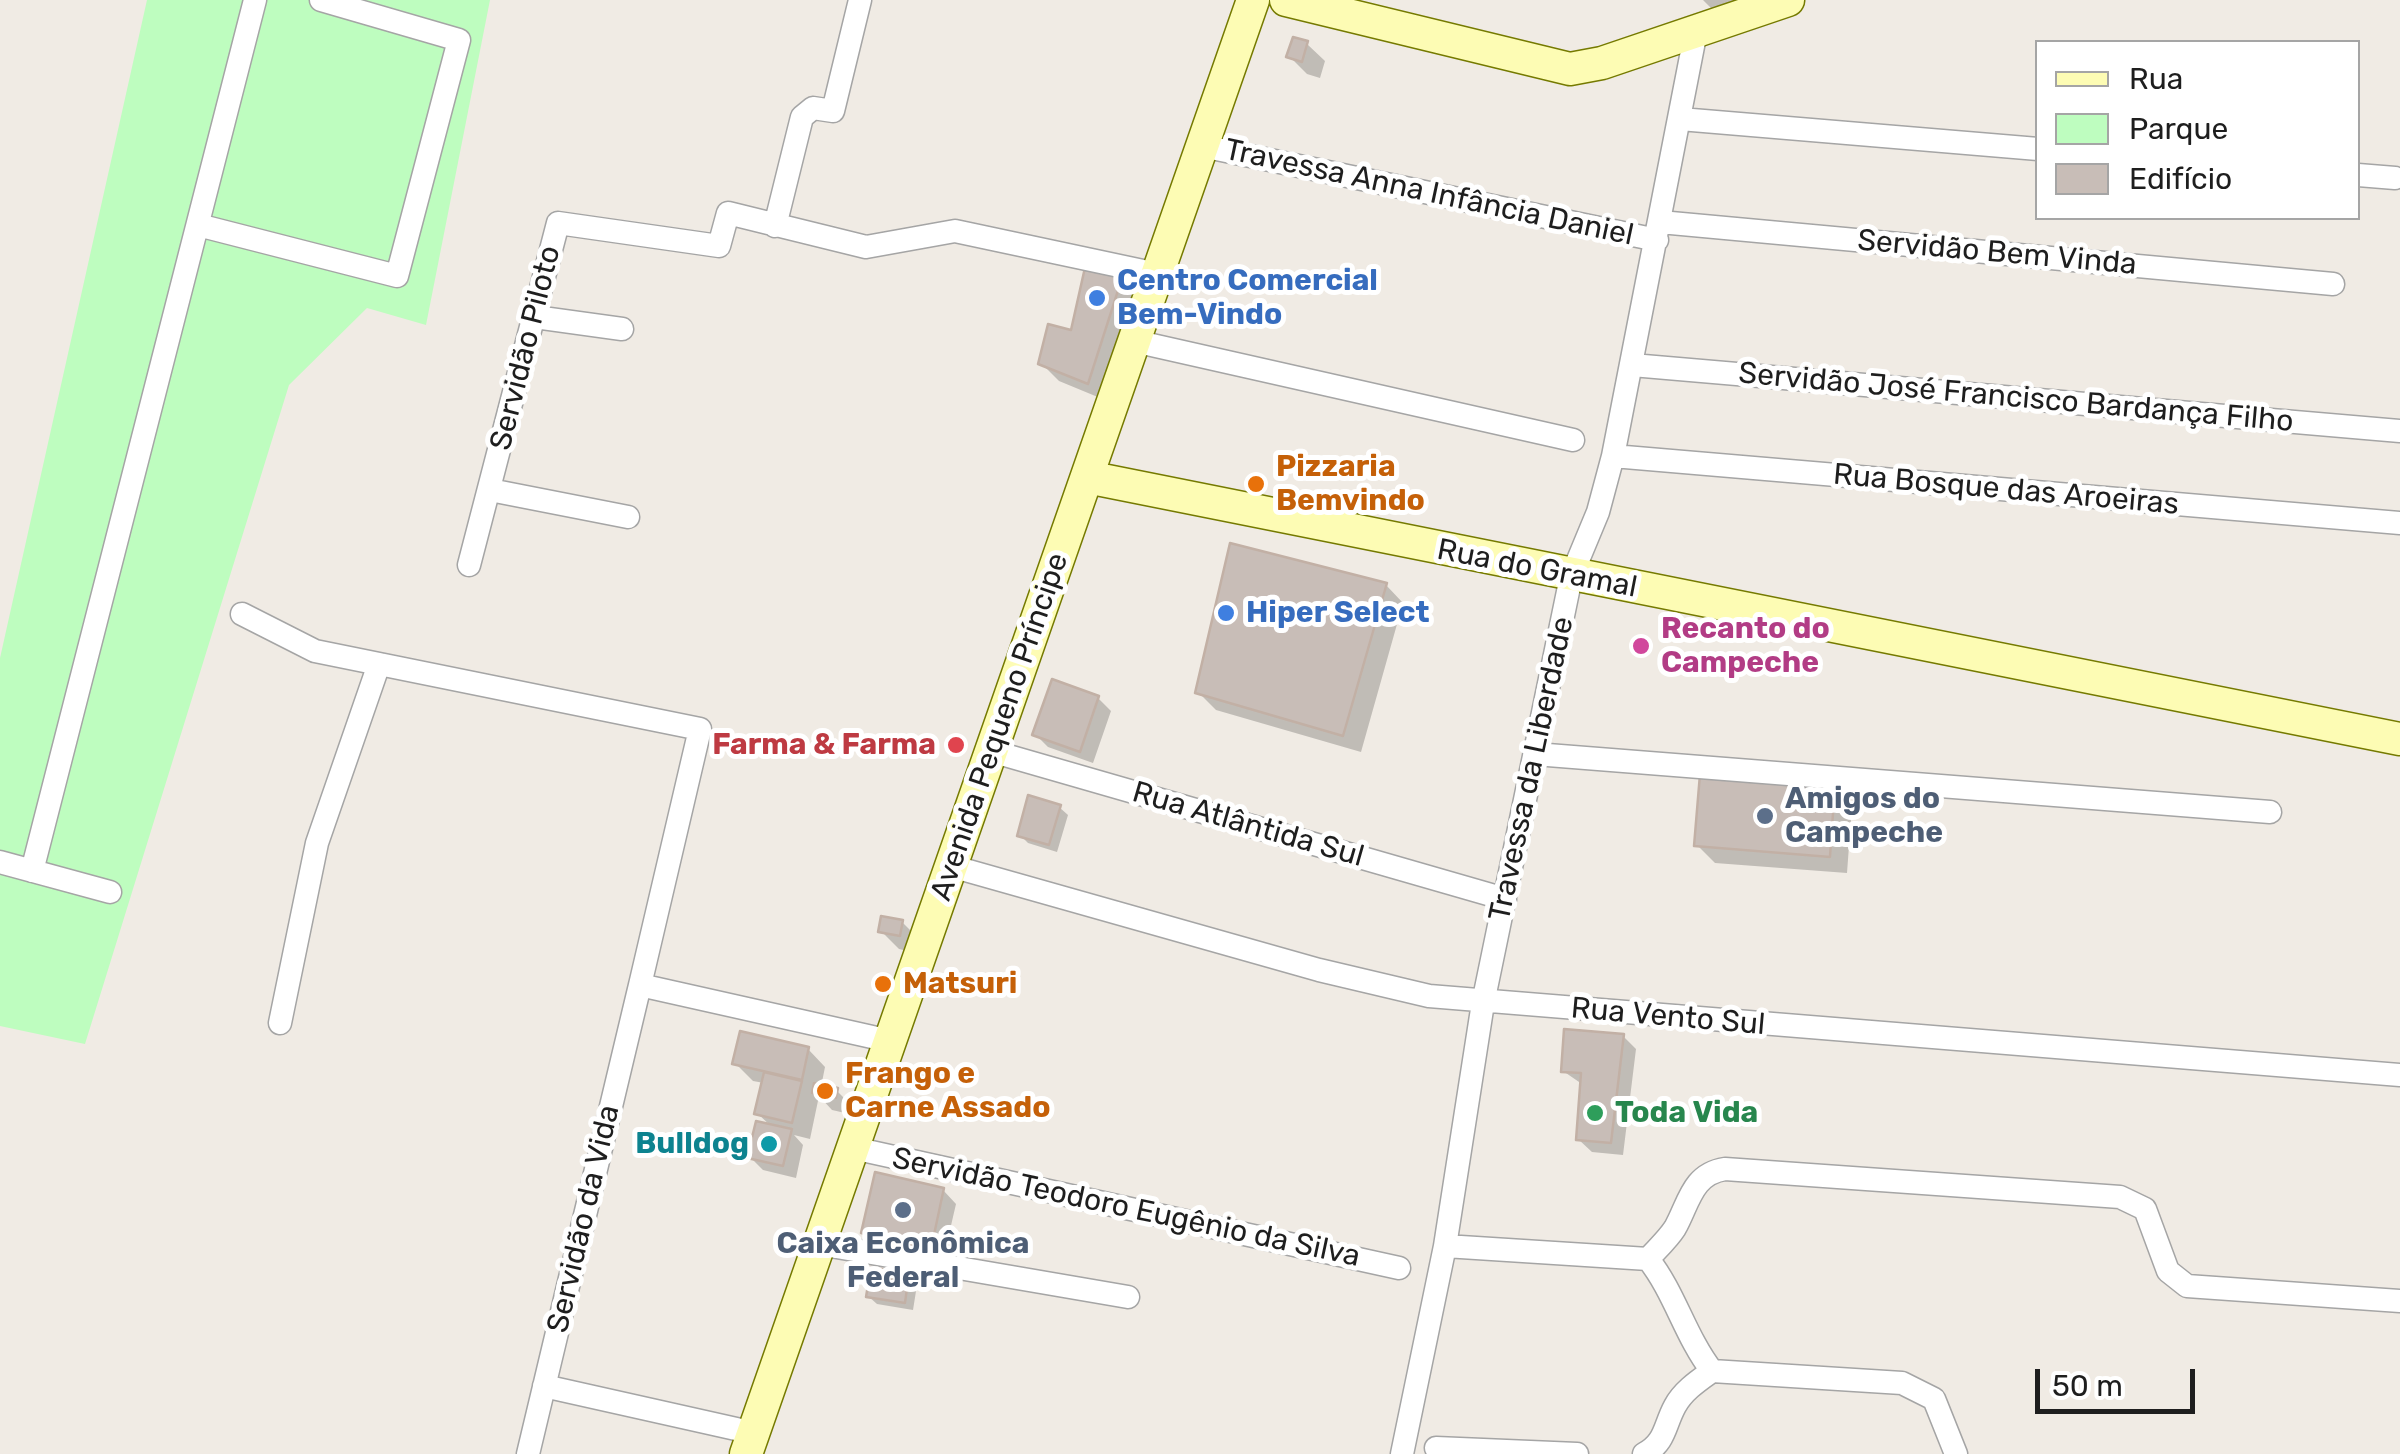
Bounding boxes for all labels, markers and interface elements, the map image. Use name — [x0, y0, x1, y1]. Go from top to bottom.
legend — [2035, 40, 2360, 220]
text: Rua — [2129, 61, 2183, 97]
text: Parque — [2129, 111, 2228, 147]
street label: Travessa Anna Infância Daniel — [1221, 132, 1637, 254]
text: Edifício — [2129, 161, 2232, 197]
street label: Servidão Bem Vinda — [1856, 223, 2138, 283]
street label: Servidão Piloto — [483, 242, 569, 454]
place label: Centro Comercial Bem-Vindo — [1117, 263, 1378, 334]
marker: Centro Comercial Bem-Vindo — [1086, 287, 1108, 309]
street label: Servidão José Francisco Bardança Filho — [1737, 356, 2295, 440]
place label: Pizzaria Bemvindo — [1276, 449, 1425, 520]
street label: Rua Bosque das Aroeiras — [1832, 457, 2180, 523]
marker: Pizzaria Bemvindo — [1245, 473, 1267, 495]
street label: Rua do Gramal — [1434, 532, 1640, 606]
street label: Avenida Pequeno Príncipe — [924, 548, 1076, 906]
place label: Hiper Select — [1246, 595, 1430, 631]
marker: Hiper Select — [1215, 602, 1237, 624]
place label: Recanto do Campeche — [1661, 611, 1830, 682]
street label: Travessa da Liberdade — [1482, 613, 1582, 925]
marker: Recanto do Campeche — [1630, 635, 1652, 657]
place label: Farma & Farma — [712, 727, 936, 763]
marker: Farma & Farma — [945, 734, 967, 756]
street label: Rua Atlântida Sul — [1128, 775, 1368, 875]
place label: Amigos do Campeche — [1785, 781, 1943, 852]
marker: Amigos do Campeche — [1754, 805, 1776, 827]
place label: Matsuri — [903, 966, 1017, 1002]
marker: Matsuri — [872, 973, 894, 995]
street label: Rua Vento Sul — [1569, 991, 1767, 1043]
place label: Frango e Carne Assado — [845, 1056, 1050, 1126]
marker: Frango e Carne Assado — [814, 1080, 836, 1102]
place label: Toda Vida — [1615, 1095, 1758, 1131]
street label: Servidão da Vida — [540, 1102, 628, 1336]
marker: Toda Vida — [1584, 1102, 1606, 1124]
place label: Bulldog — [635, 1126, 749, 1162]
marker: Bulldog — [758, 1133, 780, 1155]
street label: Servidão Teodoro Eugênio da Silva — [889, 1141, 1363, 1275]
marker: Caixa Econômica Federal — [892, 1199, 914, 1221]
place label: Caixa Econômica Federal — [777, 1226, 1029, 1296]
scale bar — [2040, 1349, 2200, 1411]
text: 50 m — [2052, 1368, 2123, 1404]

